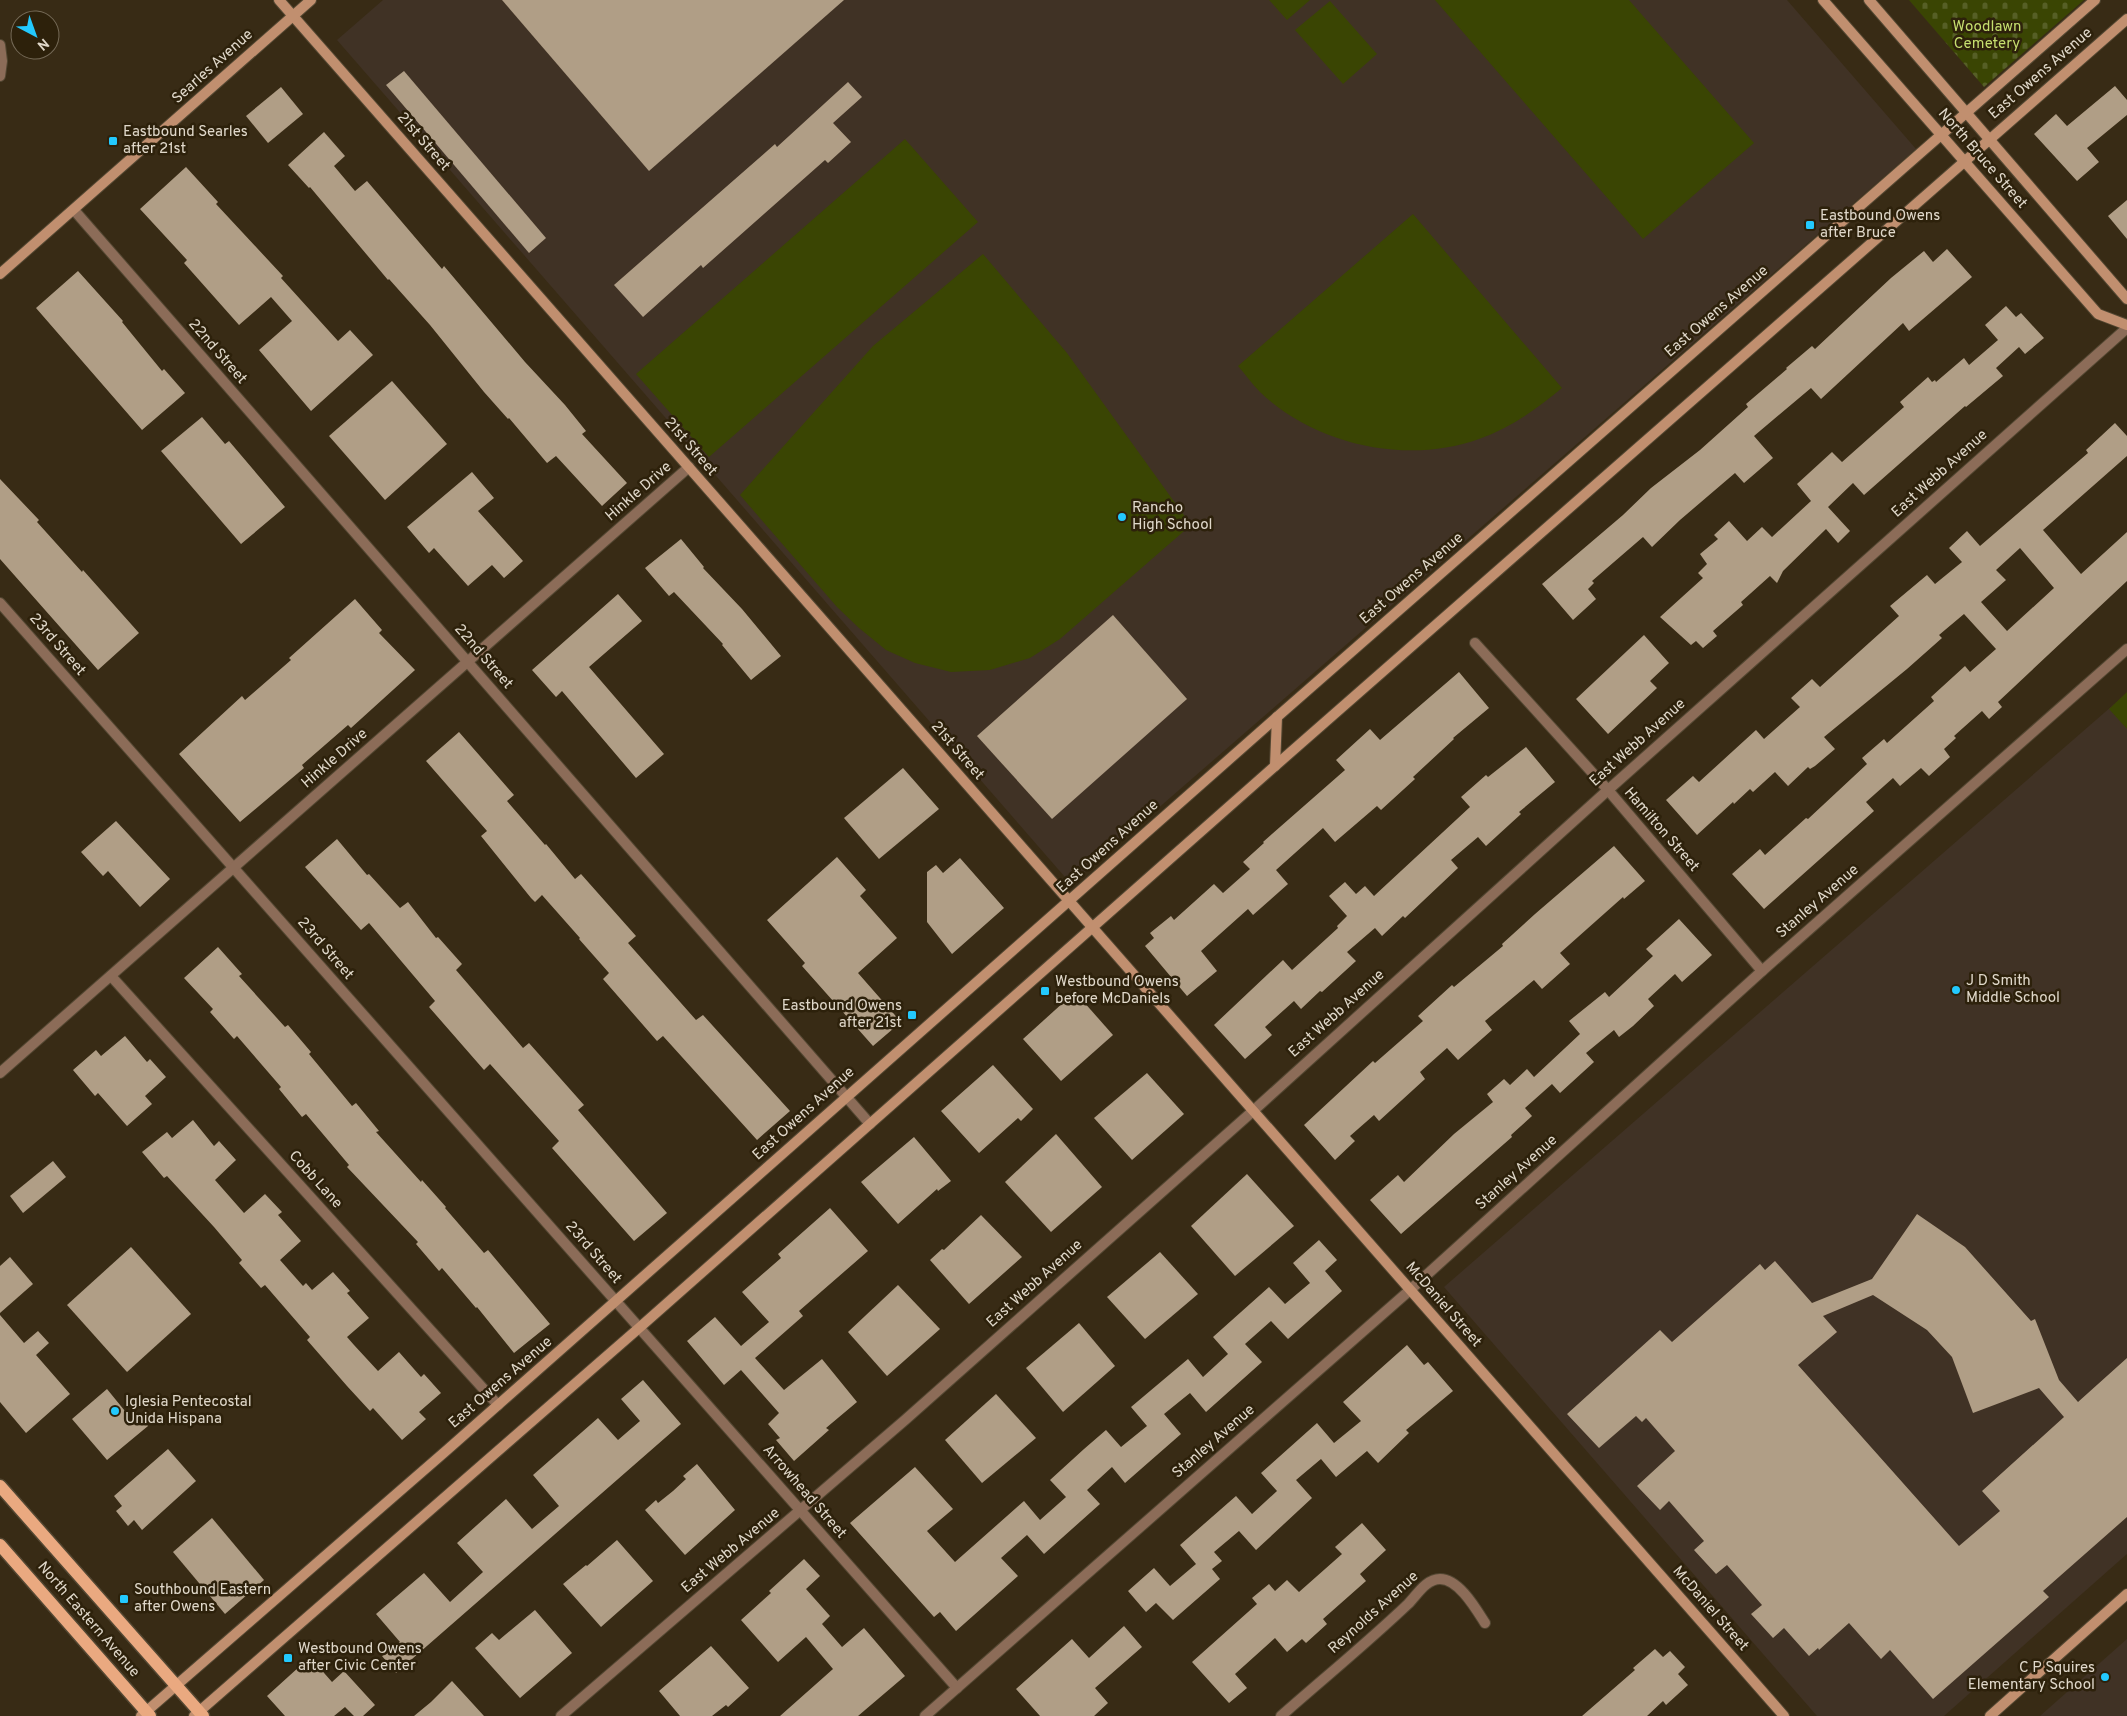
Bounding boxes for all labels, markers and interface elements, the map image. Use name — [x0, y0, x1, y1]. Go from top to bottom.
north arrow — [10, 10, 60, 60]
park label: Woodlawn Cemetery — [1953, 18, 2021, 54]
street label: East Owens Avenue — [1985, 24, 2097, 124]
street label: Searles Avenue — [169, 26, 257, 108]
text: N — [33, 34, 52, 53]
street label: North Bruce Street — [1933, 105, 2031, 213]
street label: 21st Street — [392, 109, 454, 175]
place label: Eastbound Searles after 21st — [123, 123, 248, 159]
marker: Eastbound Searles after 21st — [107, 135, 119, 147]
place label: Eastbound Owens after Bruce — [1820, 207, 1940, 243]
marker: Eastbound Owens after Bruce — [1804, 219, 1816, 231]
street label: East Owens Avenue — [1661, 262, 1773, 362]
street label: 22nd Street — [183, 315, 251, 389]
street label: 21st Street — [659, 414, 721, 480]
street label: East Webb Avenue — [1888, 426, 1992, 522]
street label: Hinkle Drive — [602, 458, 676, 526]
place label: Rancho High School — [1132, 499, 1213, 535]
marker: Rancho High School — [1116, 511, 1128, 523]
street label: East Owens Avenue — [1356, 529, 1468, 629]
street label: 23rd Street — [25, 610, 89, 680]
street label: 22nd Street — [449, 620, 517, 694]
street label: East Webb Avenue — [1586, 695, 1690, 791]
street label: 21st Street — [926, 718, 988, 784]
street label: Hinkle Drive — [298, 725, 372, 793]
street label: Hamilton Street — [1619, 784, 1703, 876]
street label: East Owens Avenue — [1053, 796, 1163, 898]
street label: Stanley Avenue — [1773, 861, 1863, 943]
street label: 23rd Street — [293, 914, 357, 984]
street label: East Webb Avenue — [1285, 966, 1389, 1062]
place label: J D Smith Middle School — [1966, 972, 2060, 1008]
place label: Westbound Owens before McDaniels — [1055, 973, 1179, 1009]
marker: J D Smith Middle School — [1950, 984, 1962, 996]
marker: Westbound Owens before McDaniels — [1039, 985, 1051, 997]
place label: Eastbound Owens after 21st — [782, 997, 902, 1033]
marker: Eastbound Owens after 21st — [906, 1009, 918, 1021]
street label: East Owens Avenue — [749, 1063, 859, 1165]
street label: Stanley Avenue — [1472, 1131, 1562, 1215]
street label: Cobb Lane — [284, 1147, 346, 1213]
street label: 23rd Street — [561, 1218, 625, 1288]
street label: East Webb Avenue — [983, 1236, 1087, 1332]
street label: McDaniel Street — [1401, 1258, 1485, 1352]
street label: East Owens Avenue — [445, 1333, 557, 1433]
place label: Iglesia Pentecostal Unida Hispana — [125, 1393, 252, 1429]
street label: Stanley Avenue — [1169, 1401, 1259, 1483]
marker: Iglesia Pentecostal Unida Hispana — [109, 1405, 121, 1417]
street label: Arrowhead Street — [758, 1441, 850, 1543]
street label: East Webb Avenue — [678, 1504, 784, 1598]
street label: North Eastern Avenue — [33, 1558, 143, 1682]
street label: McDaniel Street — [1668, 1562, 1752, 1656]
street label: Reynolds Avenue — [1325, 1567, 1423, 1659]
place label: Southbound Eastern after Owens — [134, 1581, 271, 1617]
marker: Southbound Eastern after Owens — [118, 1593, 130, 1605]
place label: Westbound Owens after Civic Center — [298, 1640, 422, 1676]
marker: Westbound Owens after Civic Center — [282, 1652, 294, 1664]
place label: C P Squires Elementary School — [1968, 1659, 2095, 1695]
marker: C P Squires Elementary School — [2099, 1671, 2111, 1683]

